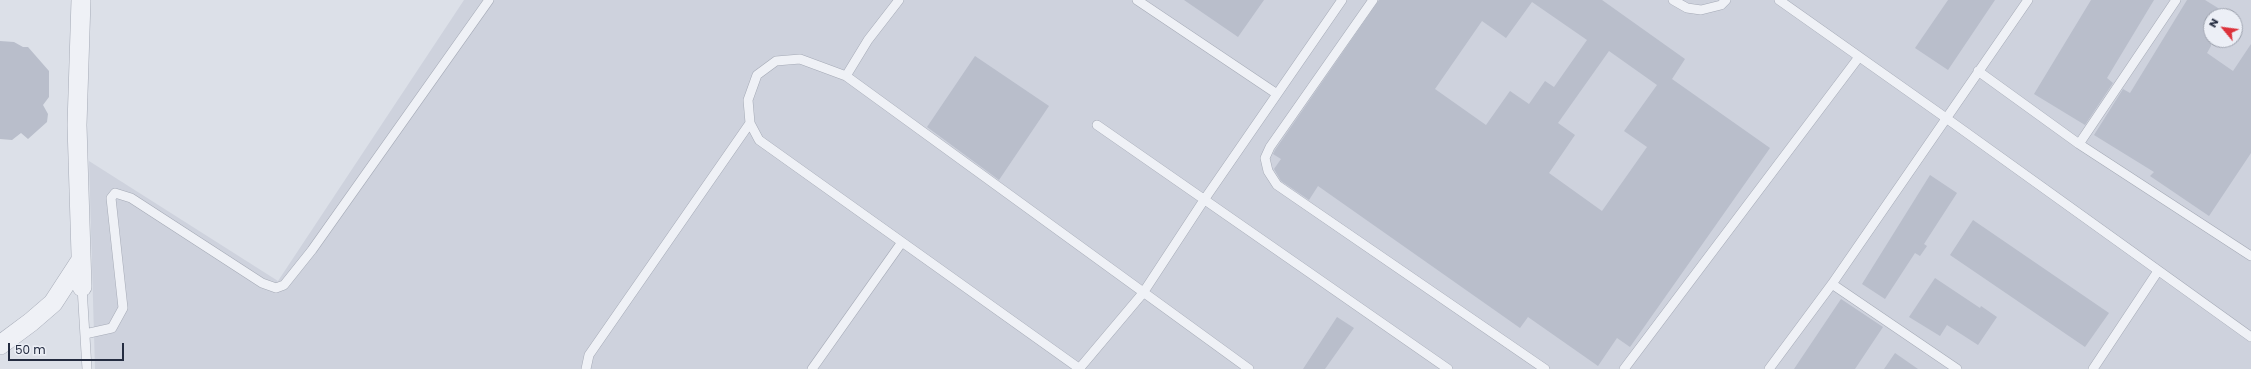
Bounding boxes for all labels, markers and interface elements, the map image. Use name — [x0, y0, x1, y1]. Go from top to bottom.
north arrow — [2203, 8, 2243, 48]
text: N — [2204, 15, 2222, 30]
scale bar — [10, 335, 126, 361]
text: 50 m — [15, 341, 46, 358]

